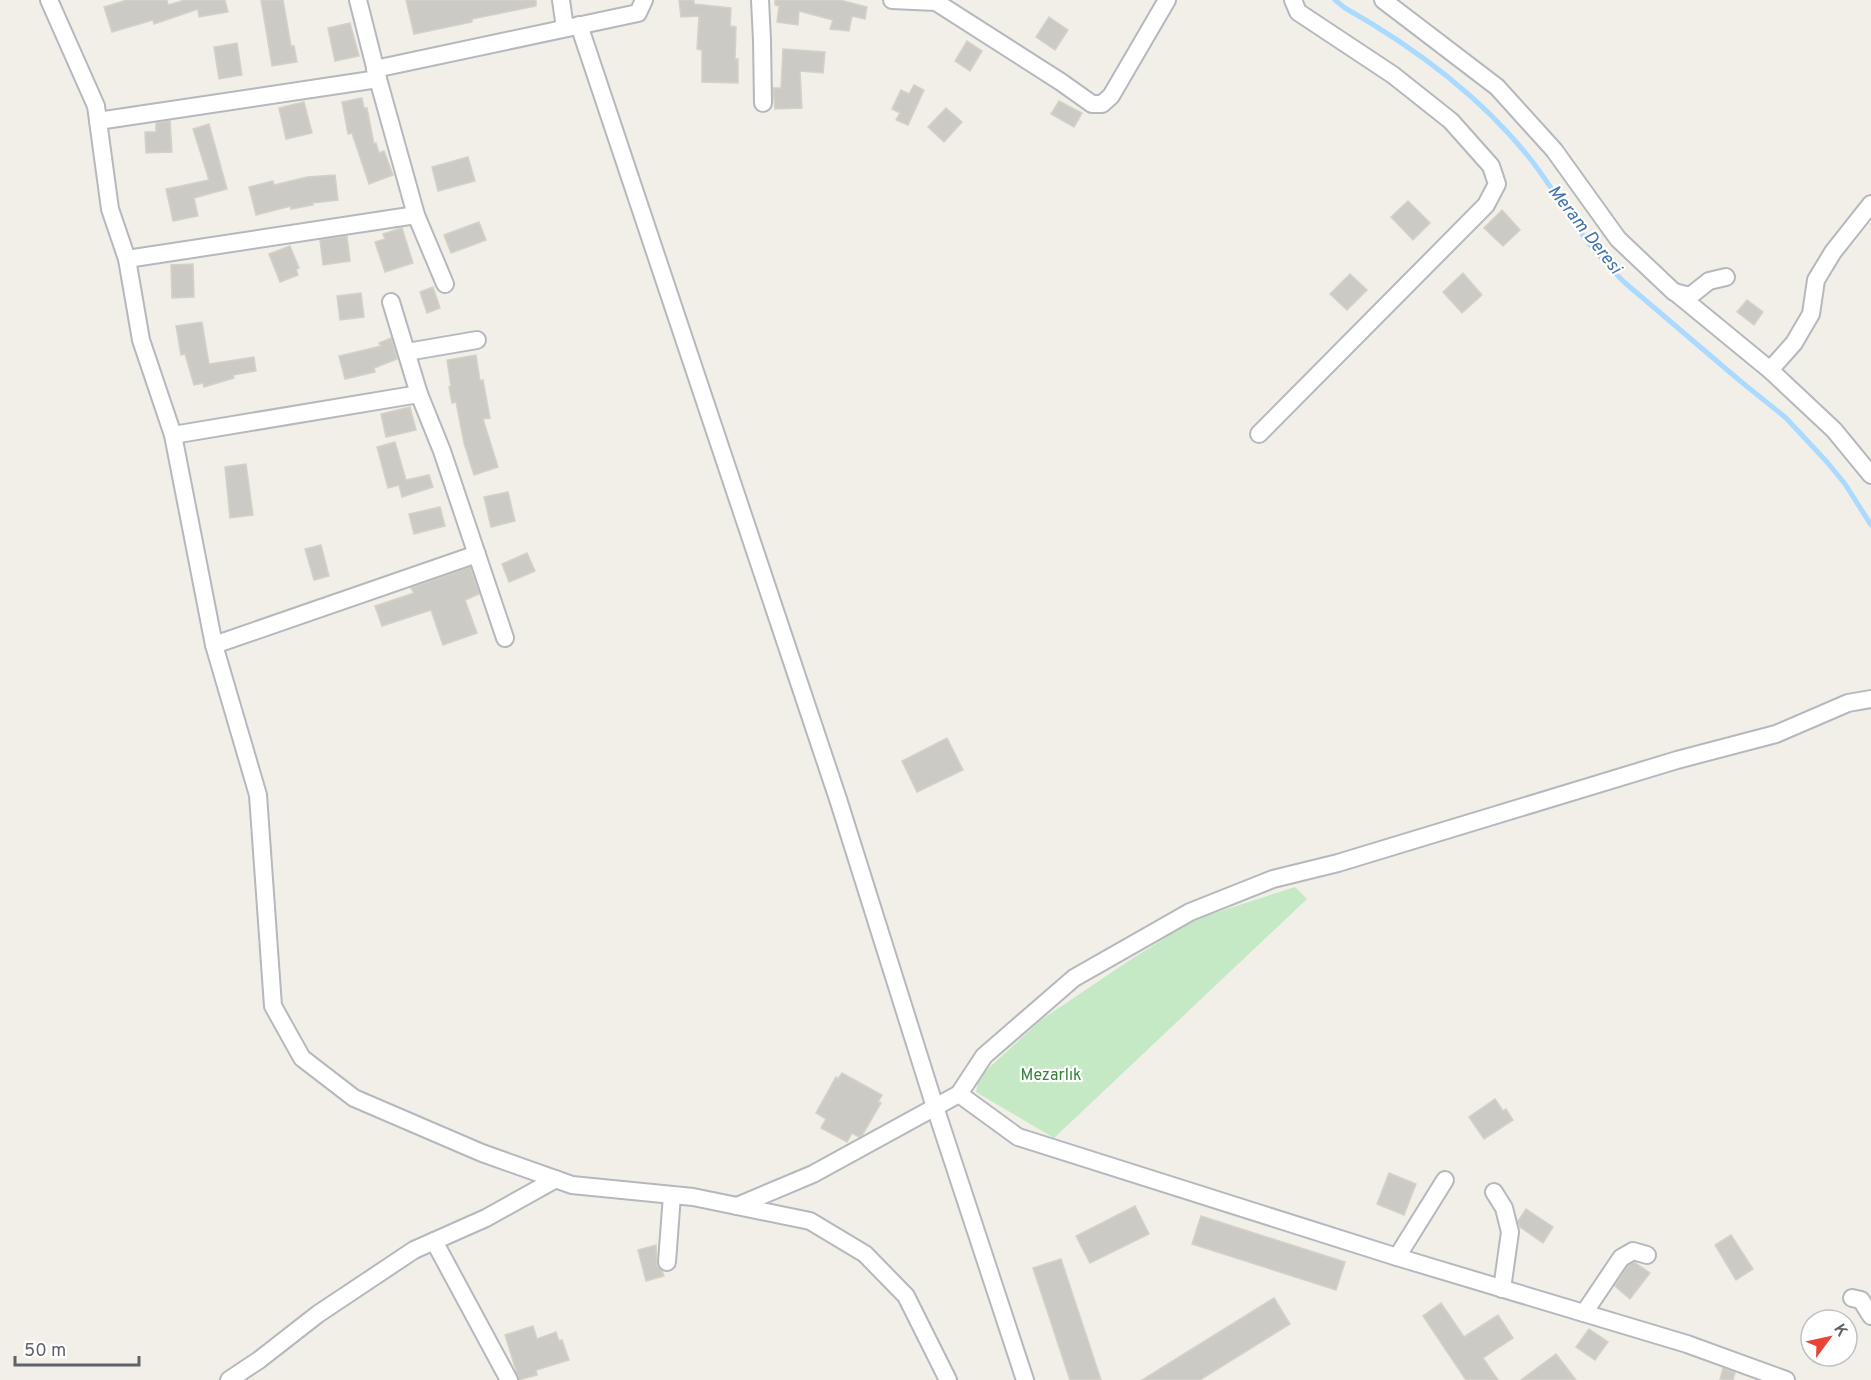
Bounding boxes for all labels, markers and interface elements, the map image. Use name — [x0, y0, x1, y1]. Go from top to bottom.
water label: Meram Deresi — [1542, 181, 1627, 280]
park label: Mezarlık — [1021, 1066, 1081, 1086]
north arrow — [1799, 1308, 1859, 1368]
text: K — [1828, 1321, 1851, 1341]
scale bar — [15, 1329, 140, 1367]
text: 50 m — [24, 1340, 66, 1363]

